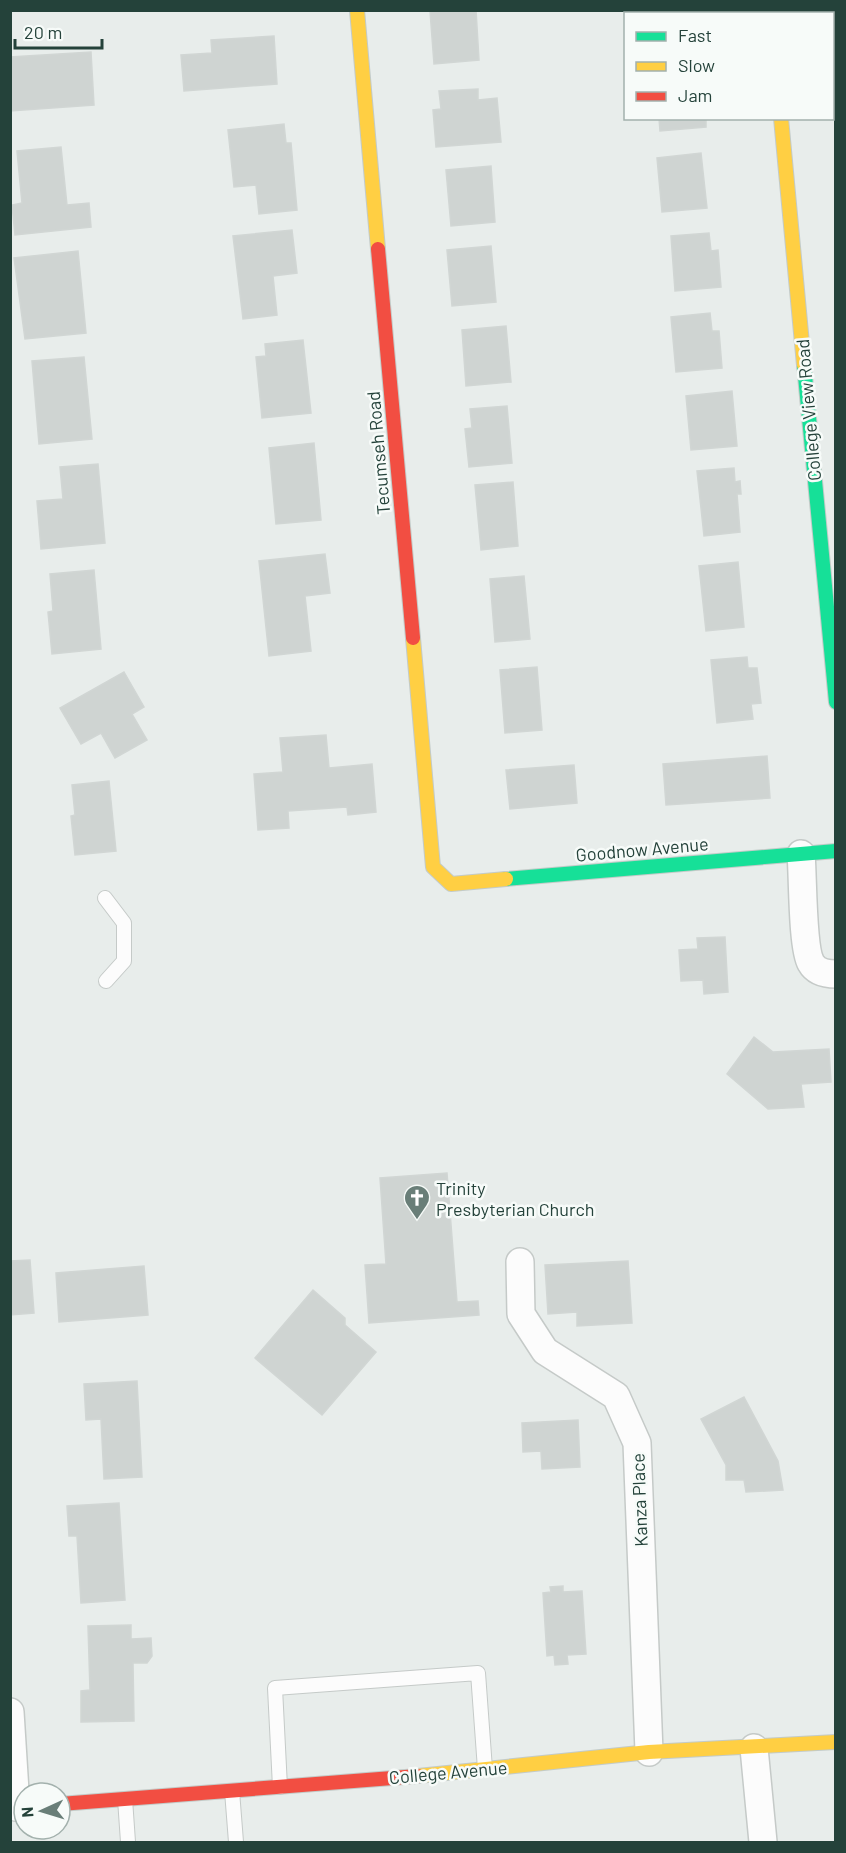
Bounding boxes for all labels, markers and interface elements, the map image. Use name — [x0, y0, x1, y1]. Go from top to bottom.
scale bar — [15, 12, 102, 50]
legend — [624, 12, 834, 120]
text: 20 m — [24, 21, 62, 43]
text: Fast — [678, 24, 712, 46]
text: Slow — [678, 54, 715, 76]
text: Jam — [678, 84, 712, 106]
street label: College View Road — [791, 338, 825, 482]
street label: Tecumseh Road — [362, 390, 394, 516]
street label: Goodnow Avenue — [575, 832, 709, 866]
place label: Trinity Presbyterian Church — [436, 1177, 595, 1220]
church icon: Trinity Presbyterian Church — [402, 1183, 432, 1221]
street label: Kanza Place — [626, 1453, 652, 1547]
street label: College Avenue — [388, 1756, 508, 1788]
north arrow — [12, 1781, 72, 1841]
text: N — [17, 1806, 36, 1818]

